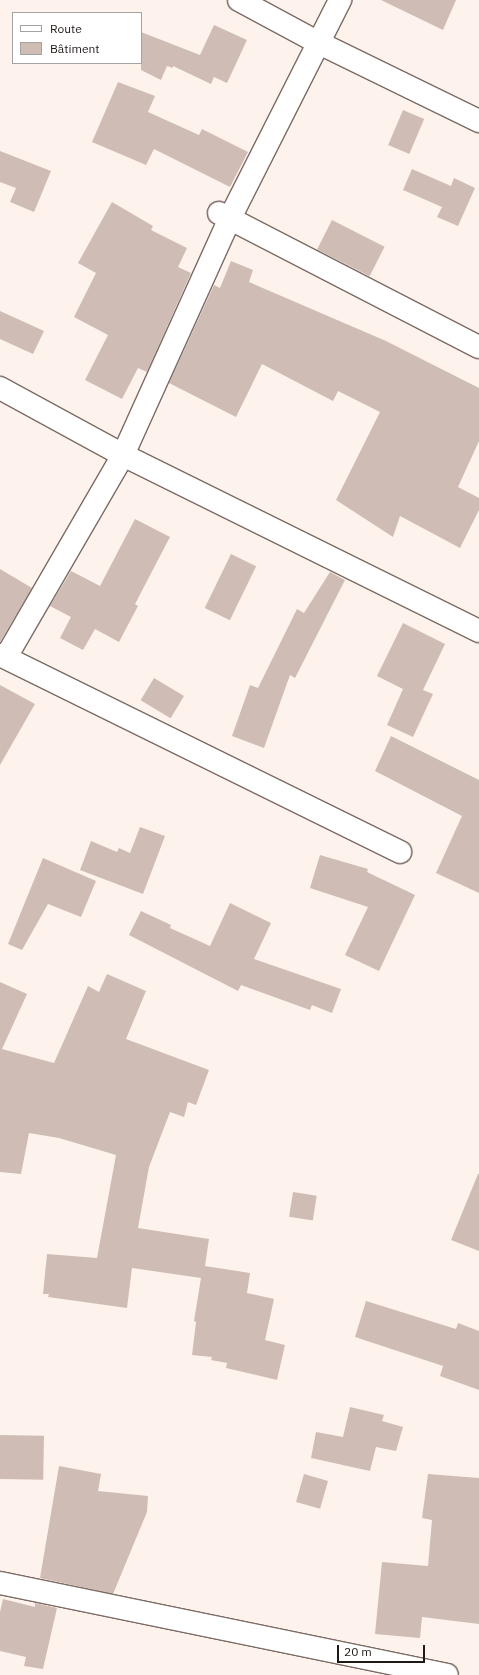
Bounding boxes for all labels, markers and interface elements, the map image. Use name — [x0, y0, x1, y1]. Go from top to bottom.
legend — [12, 12, 142, 64]
text: Route — [50, 21, 82, 36]
text: Bâtiment — [50, 41, 100, 56]
scale bar — [339, 1637, 427, 1663]
text: 20 m — [344, 1644, 372, 1659]

